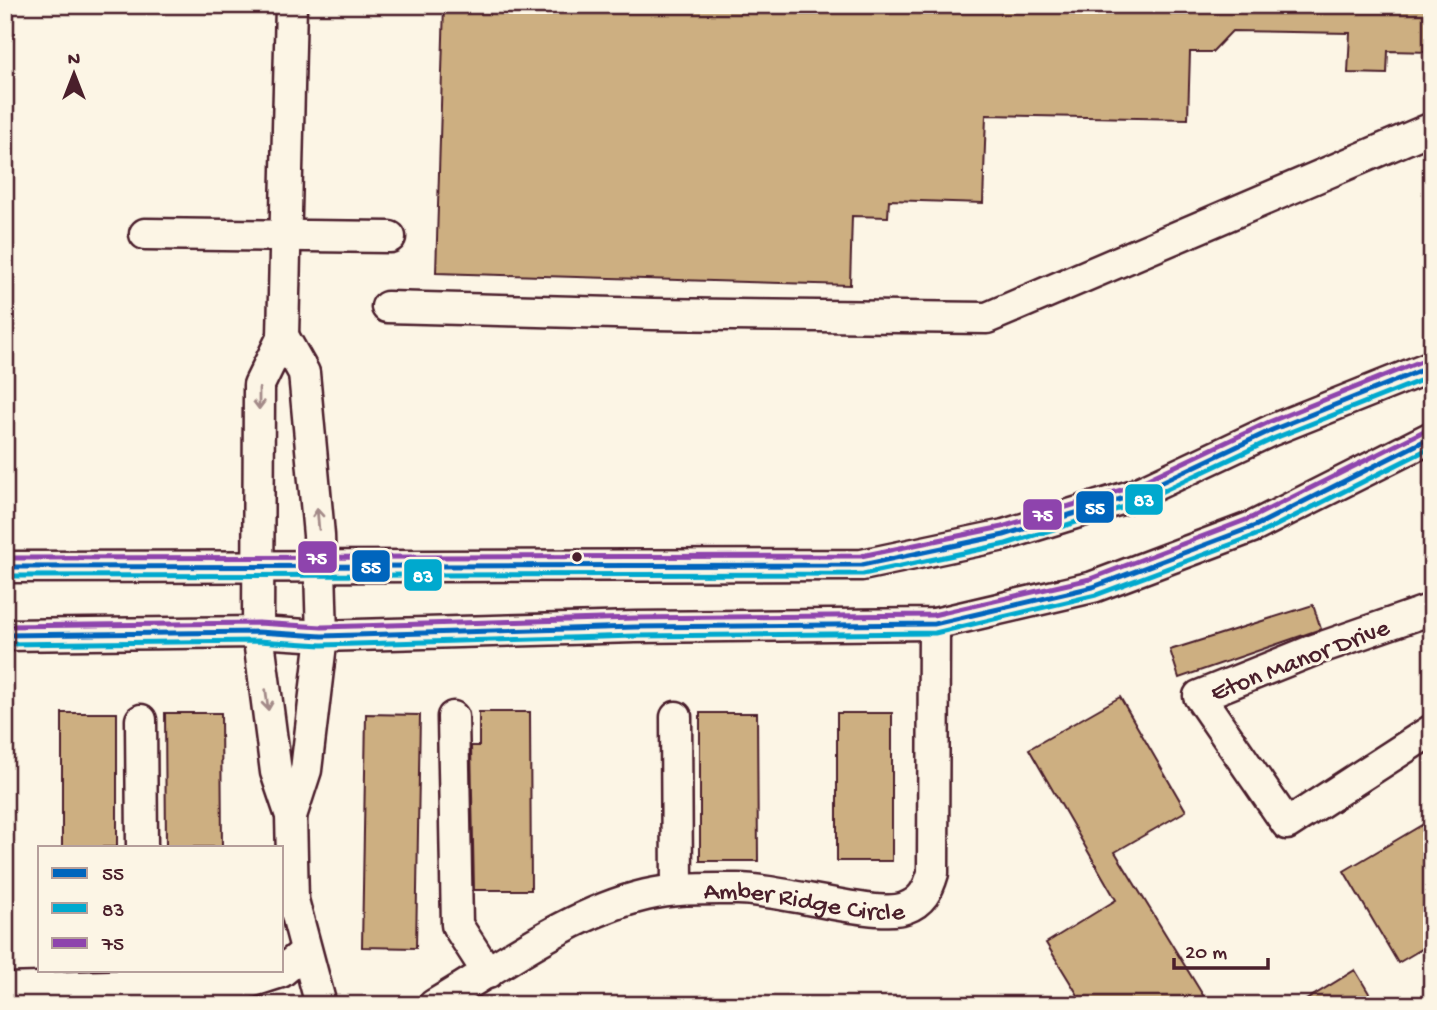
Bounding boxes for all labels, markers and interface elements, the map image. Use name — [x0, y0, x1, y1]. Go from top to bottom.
north arrow — [38, 38, 108, 108]
text: N — [68, 49, 80, 72]
one-way arrow — [252, 387, 266, 410]
line badge: 83 — [1124, 483, 1164, 516]
line badge: 55 — [1075, 490, 1115, 524]
text: 83 — [1134, 491, 1154, 514]
line badge: 75 — [1022, 498, 1063, 531]
text: 55 — [1085, 499, 1105, 522]
text: 75 — [1032, 506, 1053, 529]
one-way arrow — [311, 508, 324, 530]
line badge: 75 — [297, 540, 338, 574]
text: 75 — [306, 549, 327, 572]
line badge: 55 — [351, 549, 391, 583]
unlabelled marker — [570, 550, 584, 564]
text: 55 — [361, 558, 381, 581]
line badge: 83 — [403, 558, 443, 592]
text: 83 — [413, 567, 433, 590]
street label: Eton Manor Drive — [1207, 614, 1395, 711]
one-way arrow — [260, 688, 273, 711]
legend — [38, 846, 284, 972]
text: 55 — [102, 864, 124, 889]
street label: Amber Ridge Circle — [704, 878, 907, 931]
text: 83 — [102, 900, 124, 925]
scale bar — [1174, 926, 1269, 970]
text: 75 — [101, 934, 124, 959]
text: 20 m — [1185, 942, 1227, 967]

